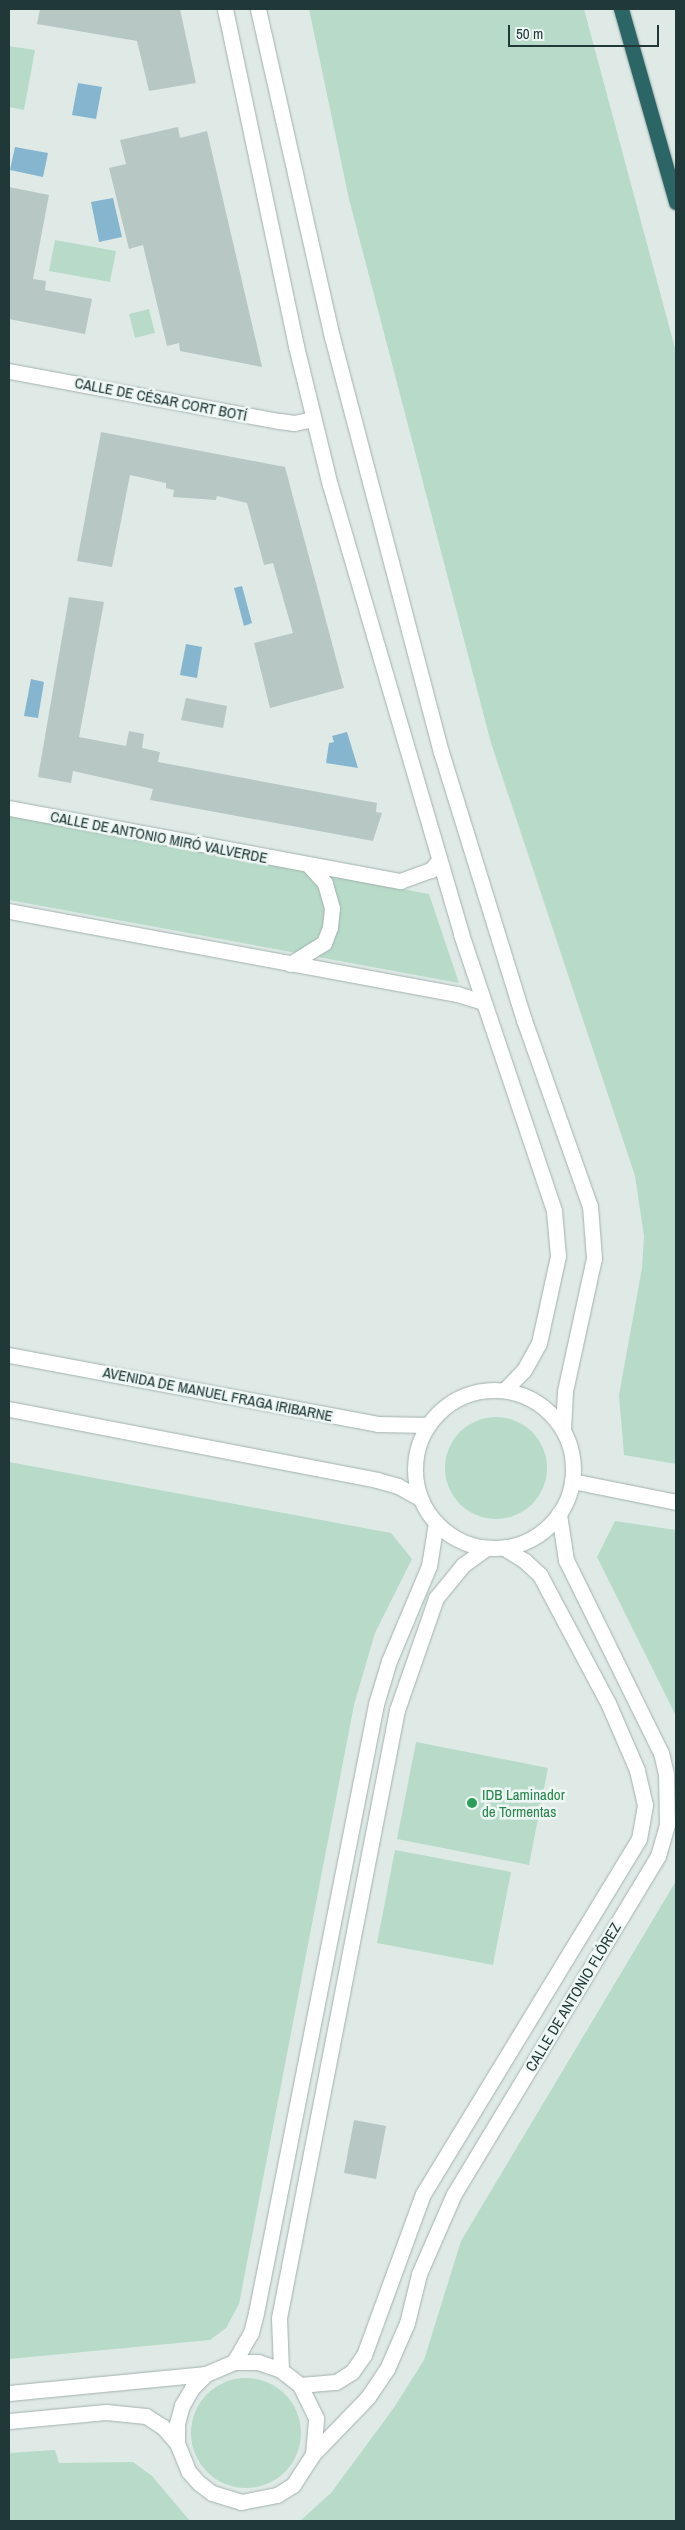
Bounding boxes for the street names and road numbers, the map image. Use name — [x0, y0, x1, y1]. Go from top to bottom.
street label: CALLE DE CÉSAR CORT BOTÍ — [73, 373, 249, 425]
street label: CALLE DE ANTONIO MIRÓ VALVERDE — [49, 807, 269, 867]
street label: AVENIDA DE MANUEL FRAGA IRIBARNE — [101, 1363, 335, 1425]
street label: CALLE DE ANTONIO FLÓREZ — [521, 1919, 625, 2075]

